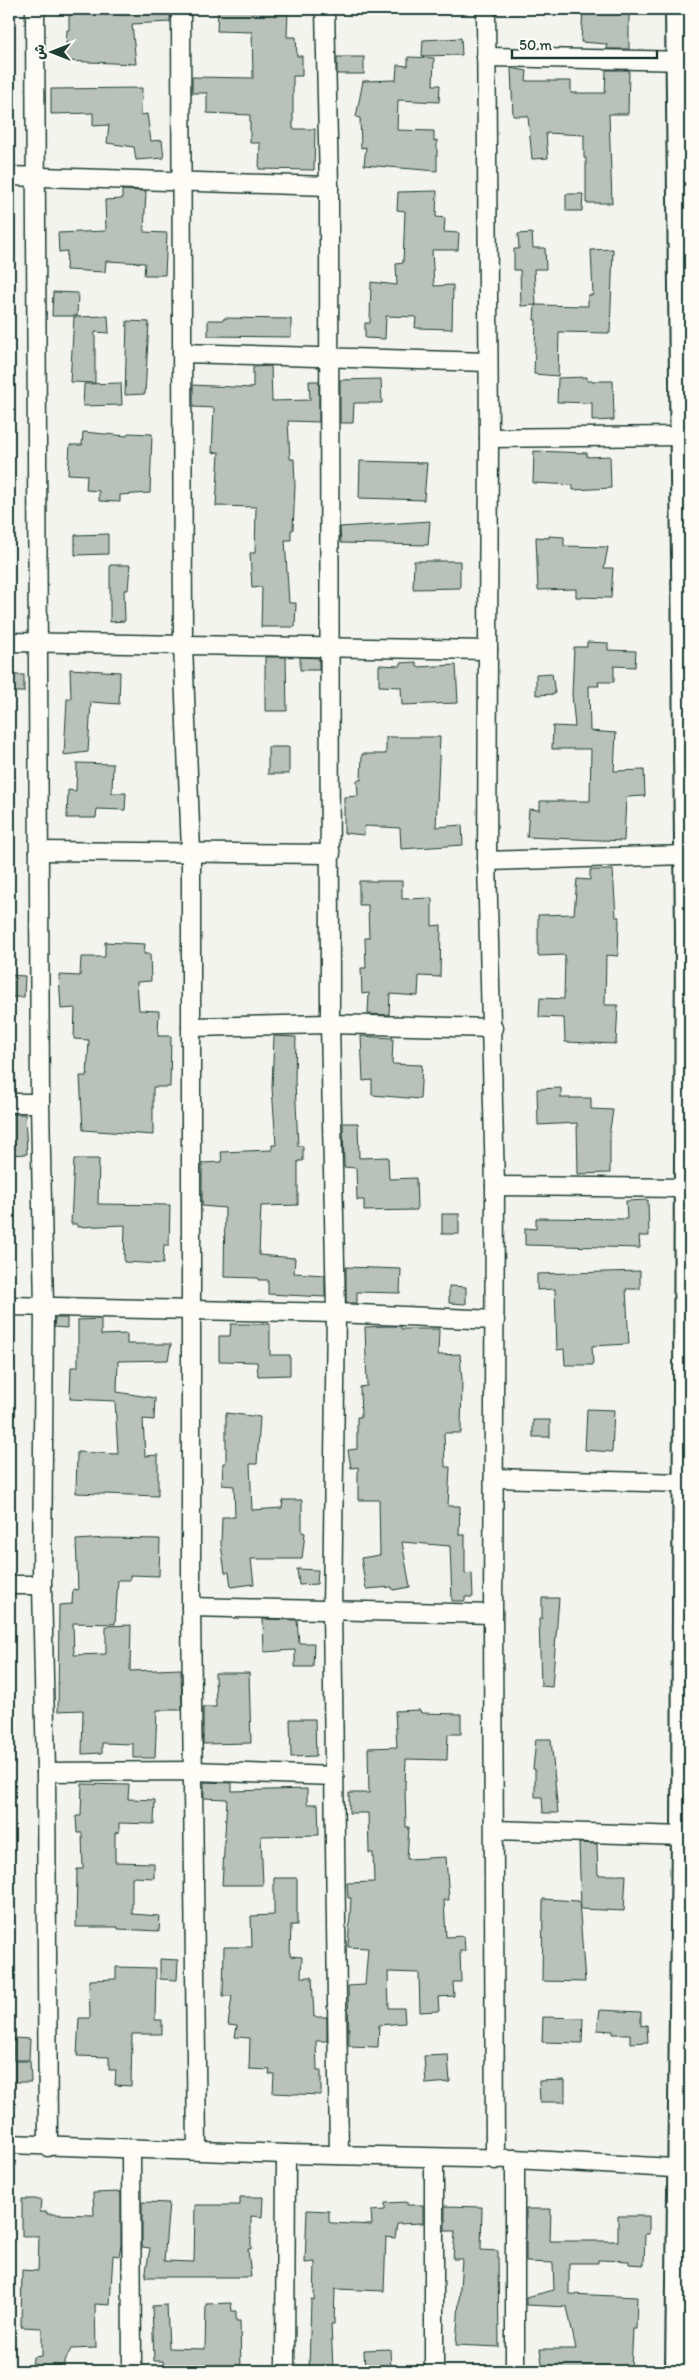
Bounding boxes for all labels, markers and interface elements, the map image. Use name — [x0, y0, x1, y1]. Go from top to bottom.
north arrow — [28, 28, 78, 78]
scale bar — [512, 28, 656, 60]
text: 50 m — [519, 36, 552, 54]
text: ش — [31, 44, 48, 60]

